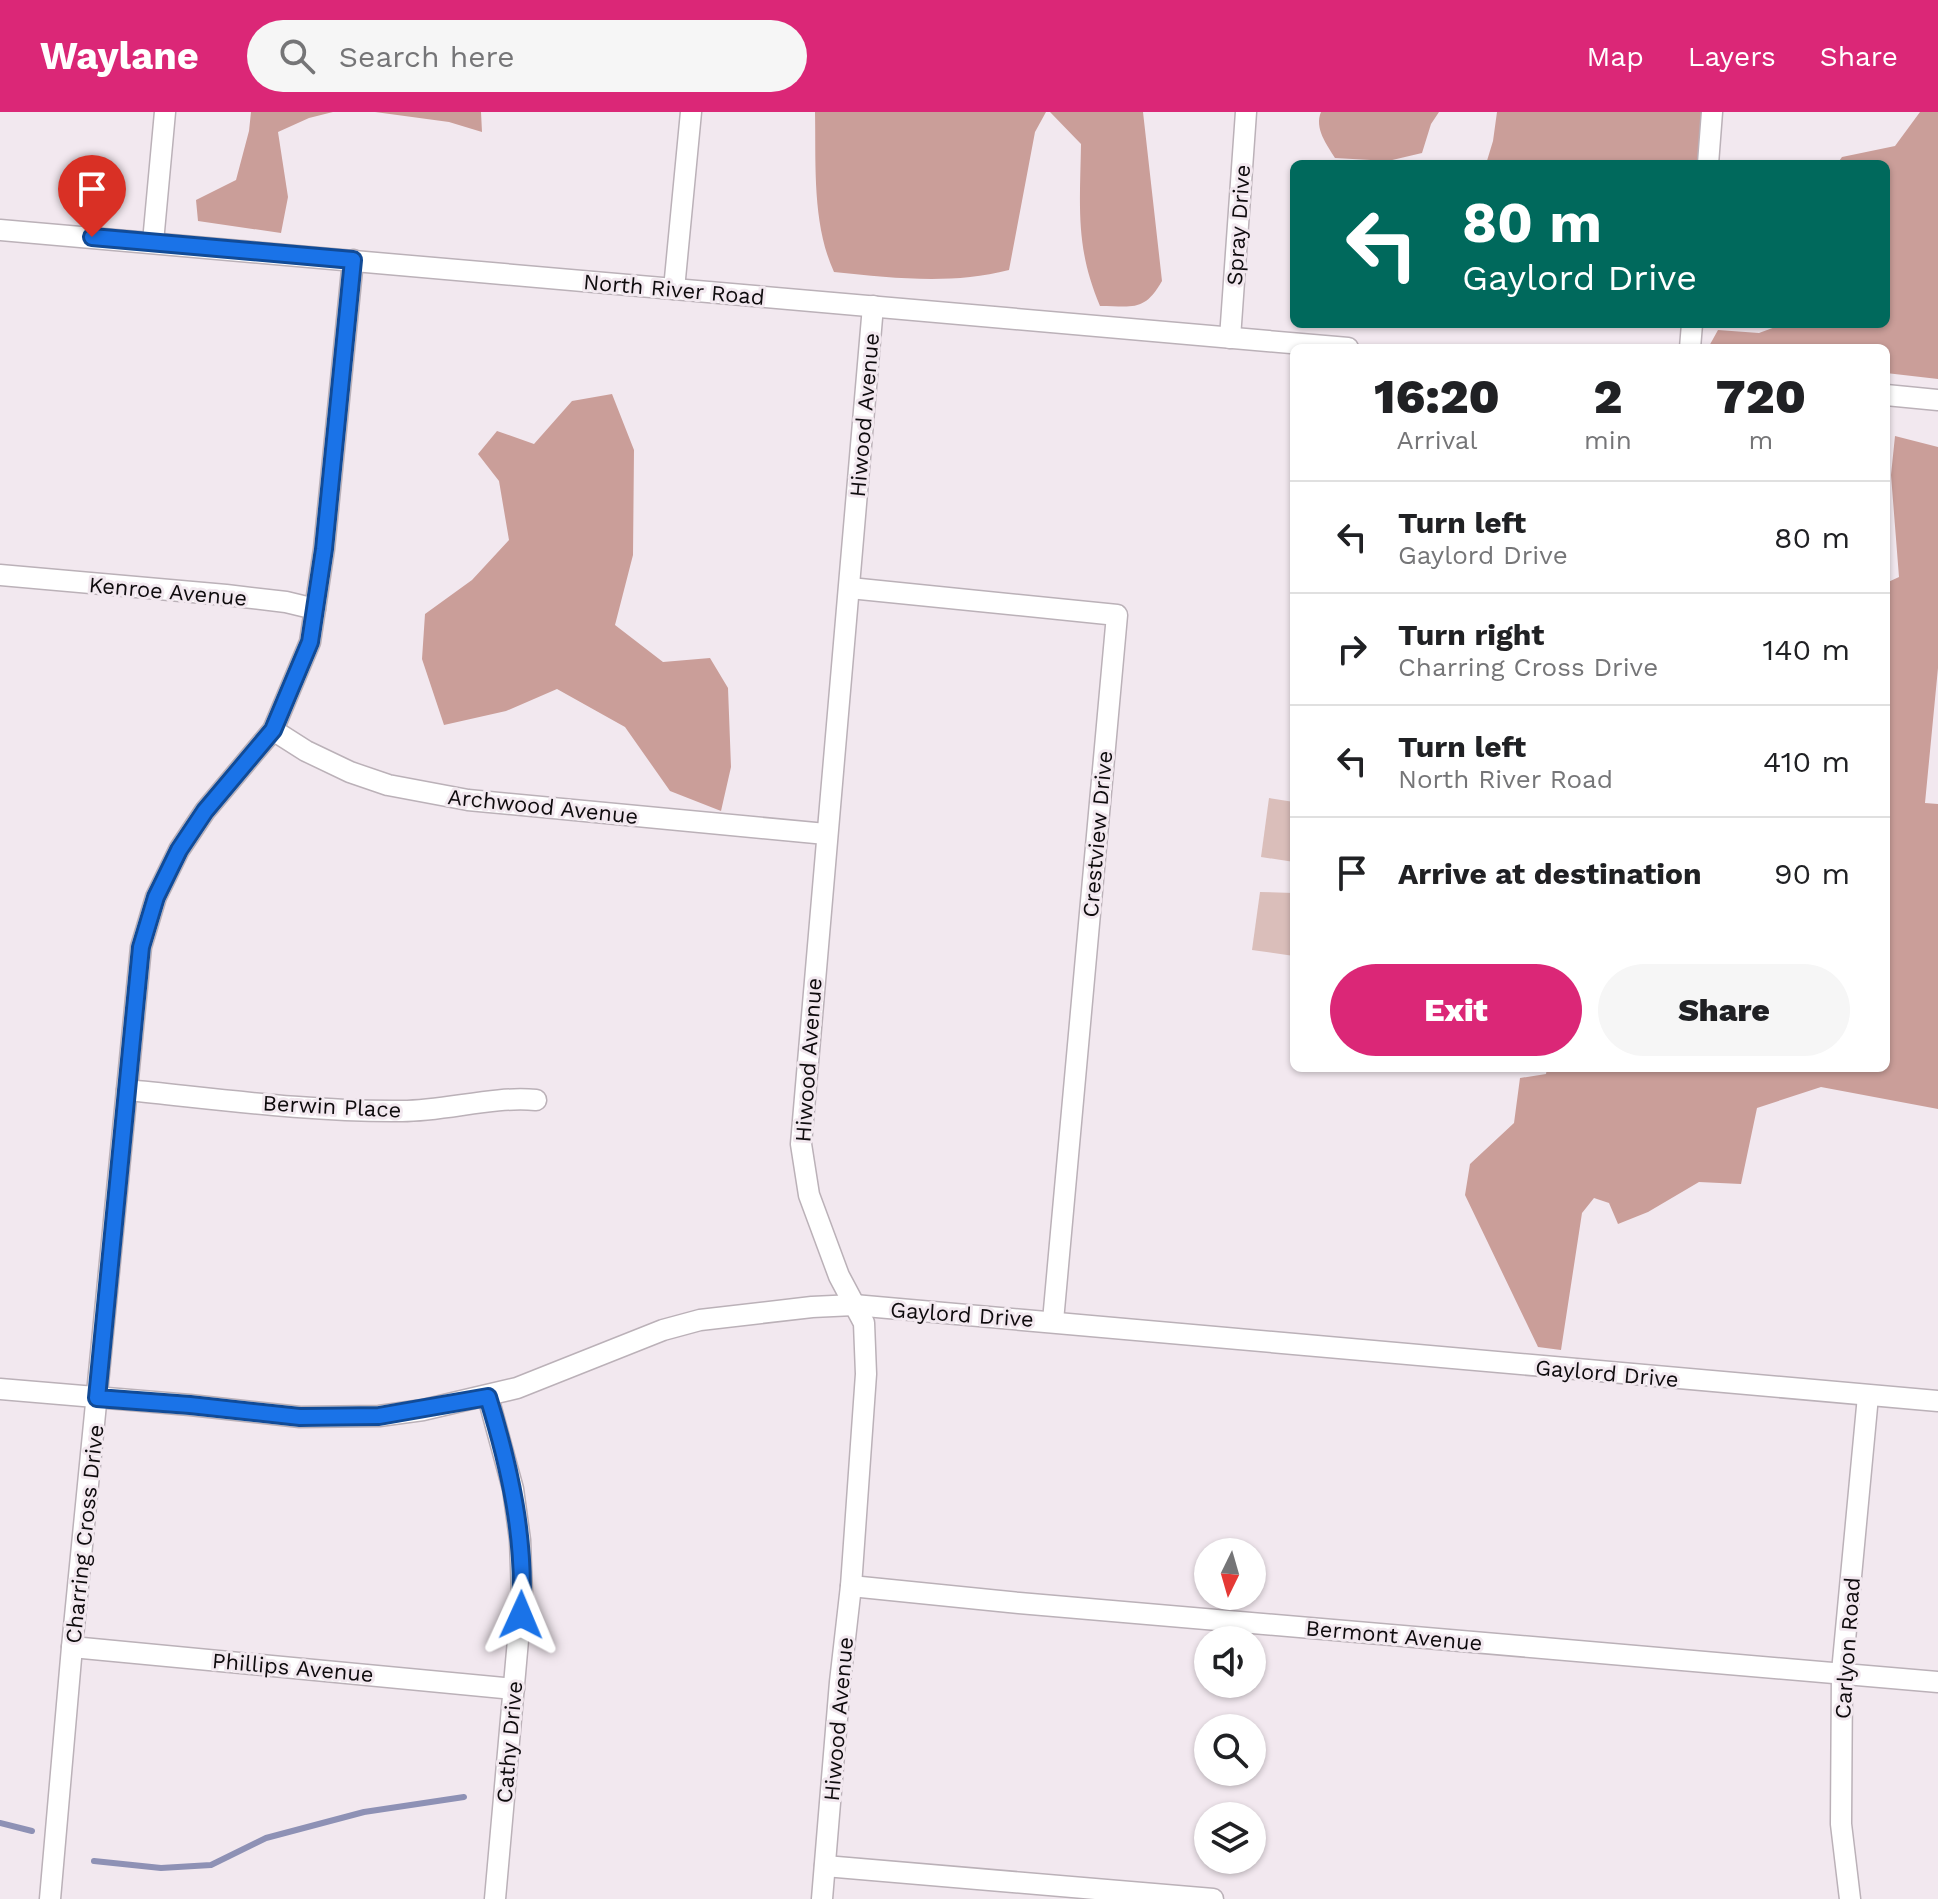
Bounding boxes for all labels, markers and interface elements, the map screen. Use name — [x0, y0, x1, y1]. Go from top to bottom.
search box — [247, 20, 807, 92]
text: Waylane — [40, 34, 199, 78]
icon: search — [275, 34, 319, 78]
text: Search here — [339, 39, 515, 74]
text: Map — [1587, 40, 1644, 73]
text: Layers — [1688, 40, 1776, 73]
text: Share — [1820, 40, 1898, 73]
pin — [58, 155, 126, 237]
street label: Spray Drive — [1222, 164, 1255, 286]
icon: arrive — [70, 167, 114, 211]
text: 80 m — [1462, 190, 1602, 256]
icon: left — [1330, 192, 1434, 296]
text: Gaylord Drive — [1462, 257, 1697, 299]
street label: North River Road — [582, 269, 766, 310]
street label: Hiwood Avenue — [845, 332, 884, 498]
text: 16:20 — [1374, 368, 1500, 425]
text: 2 — [1593, 368, 1622, 425]
text: 720 — [1716, 368, 1806, 425]
text: Arrival — [1396, 425, 1478, 455]
text: min — [1584, 425, 1632, 455]
text: m — [1748, 425, 1773, 455]
text: Turn left — [1398, 505, 1526, 540]
icon: left — [1330, 515, 1374, 559]
text: 80 m — [1774, 520, 1850, 555]
text: Gaylord Drive — [1398, 540, 1568, 570]
street label: Kenroe Avenue — [88, 572, 248, 611]
text: Turn right — [1398, 617, 1544, 652]
icon: right — [1330, 627, 1374, 671]
text: 140 m — [1762, 632, 1850, 667]
text: Charring Cross Drive — [1398, 652, 1658, 682]
text: Turn left — [1398, 729, 1526, 764]
icon: left — [1330, 739, 1374, 783]
text: 410 m — [1763, 744, 1850, 779]
street label: Crestview Drive — [1078, 750, 1117, 918]
text: North River Road — [1398, 764, 1613, 794]
street label: Archwood Avenue — [446, 784, 640, 829]
icon: arrive — [1330, 851, 1374, 895]
text: Arrive at destination — [1398, 856, 1702, 891]
text: 90 m — [1774, 856, 1850, 891]
button: Exit — [1330, 964, 1582, 1056]
button: Share — [1598, 964, 1850, 1056]
street label: Hiwood Avenue — [790, 977, 827, 1143]
street label: Berwin Place — [262, 1090, 402, 1123]
street label: Gaylord Drive — [889, 1297, 1034, 1332]
street label: Gaylord Drive — [1534, 1355, 1680, 1392]
street label: Charring Cross Drive — [61, 1423, 108, 1645]
north arrow — [1194, 1538, 1266, 1610]
map controls — [1194, 1538, 1266, 1874]
position arrow — [479, 1573, 563, 1657]
street label: Carlyon Road — [1830, 1576, 1865, 1720]
street label: Bermont Avenue — [1305, 1615, 1483, 1656]
button: sound — [1194, 1626, 1266, 1698]
street label: Hiwood Avenue — [819, 1636, 858, 1802]
street label: Phillips Avenue — [211, 1648, 375, 1687]
street label: Cathy Drive — [492, 1680, 527, 1804]
button: search — [1194, 1714, 1266, 1786]
button: layers — [1194, 1802, 1266, 1874]

